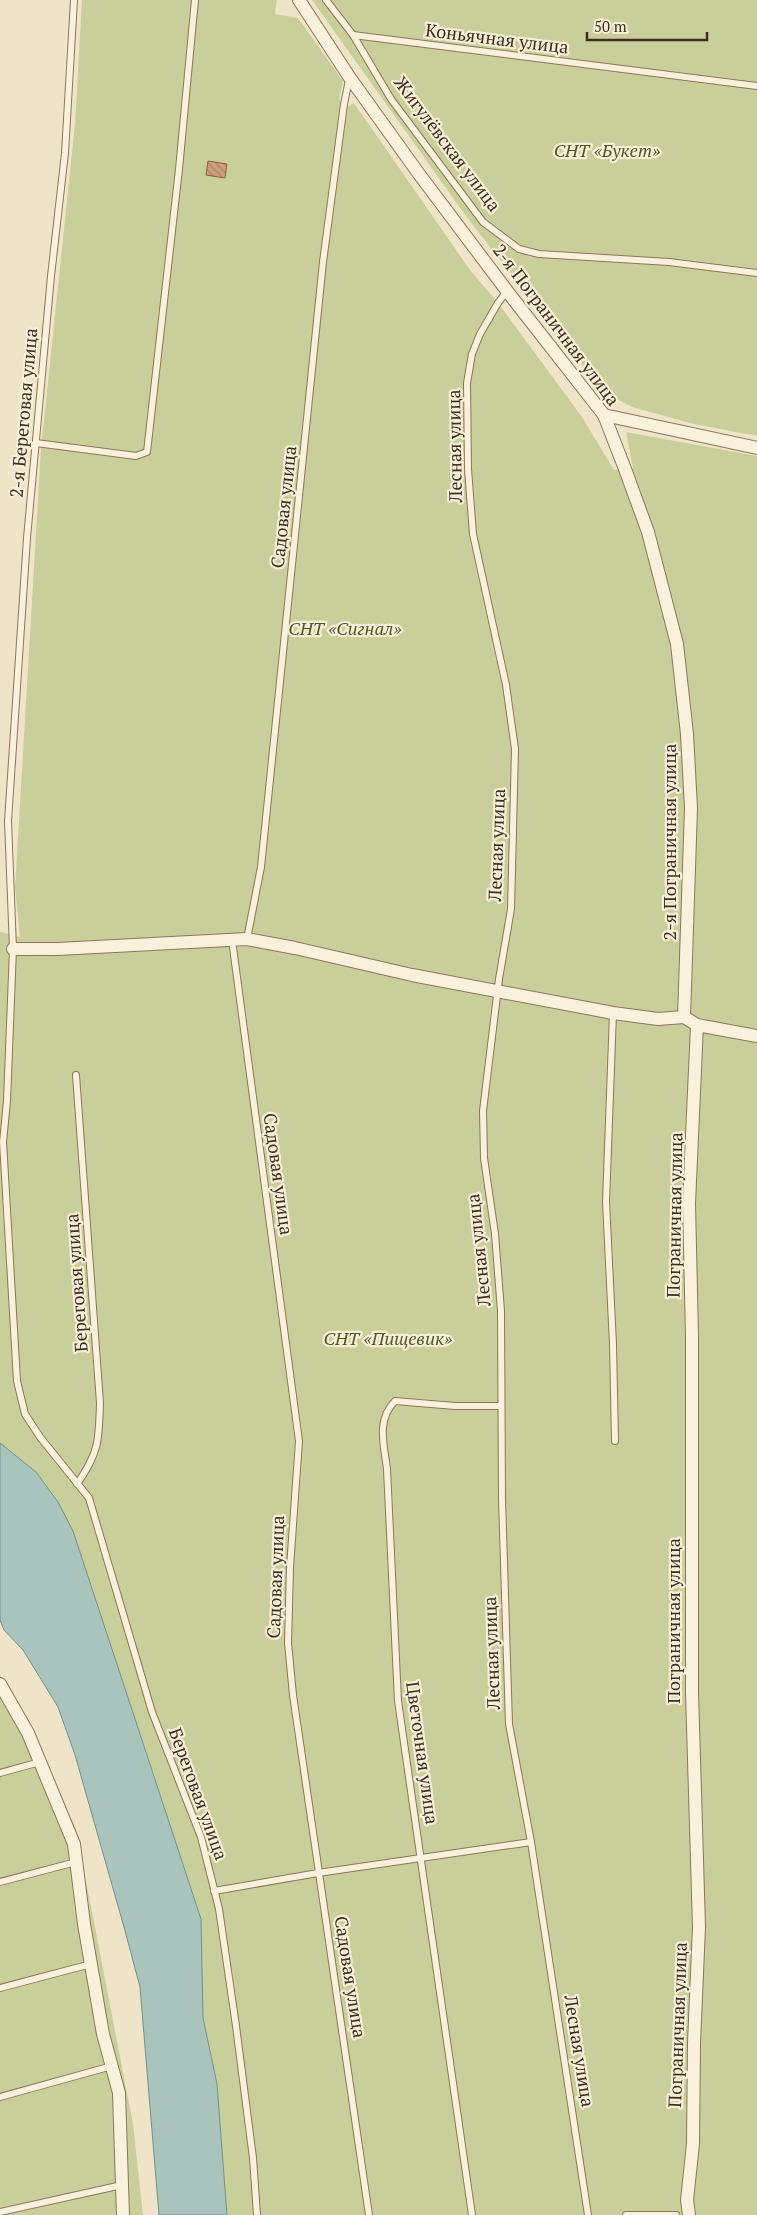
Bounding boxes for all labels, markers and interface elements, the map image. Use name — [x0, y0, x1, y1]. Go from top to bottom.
scale bar — [587, 10, 707, 42]
text: 50 m — [594, 16, 627, 36]
street label: Коньячная улица — [424, 17, 570, 59]
street label: Жигулёвская улица — [389, 71, 507, 216]
park label: СНТ «Букет» — [554, 138, 661, 162]
street label: 2-я Пограничная улица — [488, 239, 626, 410]
street label: 2-я Береговая улица — [4, 327, 42, 499]
street label: Лесная улица — [441, 389, 467, 504]
street label: Садовая улица — [265, 444, 301, 569]
park label: СНТ «Сигнал» — [288, 616, 402, 640]
street label: 2-я Пограничная улица — [657, 744, 681, 940]
street label: Лесная улица — [482, 788, 510, 903]
street label: Садовая улица — [259, 1111, 299, 1236]
street label: Пограничная улица — [661, 1132, 687, 1298]
street label: Лесная улица — [460, 1193, 496, 1308]
street label: Береговая улица — [59, 1213, 93, 1353]
park label: СНТ «Пищевик» — [324, 1326, 453, 1350]
street label: Садовая улица — [261, 1515, 289, 1639]
street label: Пограничная улица — [661, 1538, 685, 1704]
street label: Лесная улица — [477, 1596, 505, 1711]
street label: Цветочная улица — [401, 1680, 445, 1826]
street label: Береговая улица — [164, 1724, 234, 1863]
street label: Садовая улица — [330, 1914, 372, 2040]
street label: Пограничная улица — [662, 1942, 692, 2108]
street label: Лесная улица — [559, 1992, 601, 2108]

